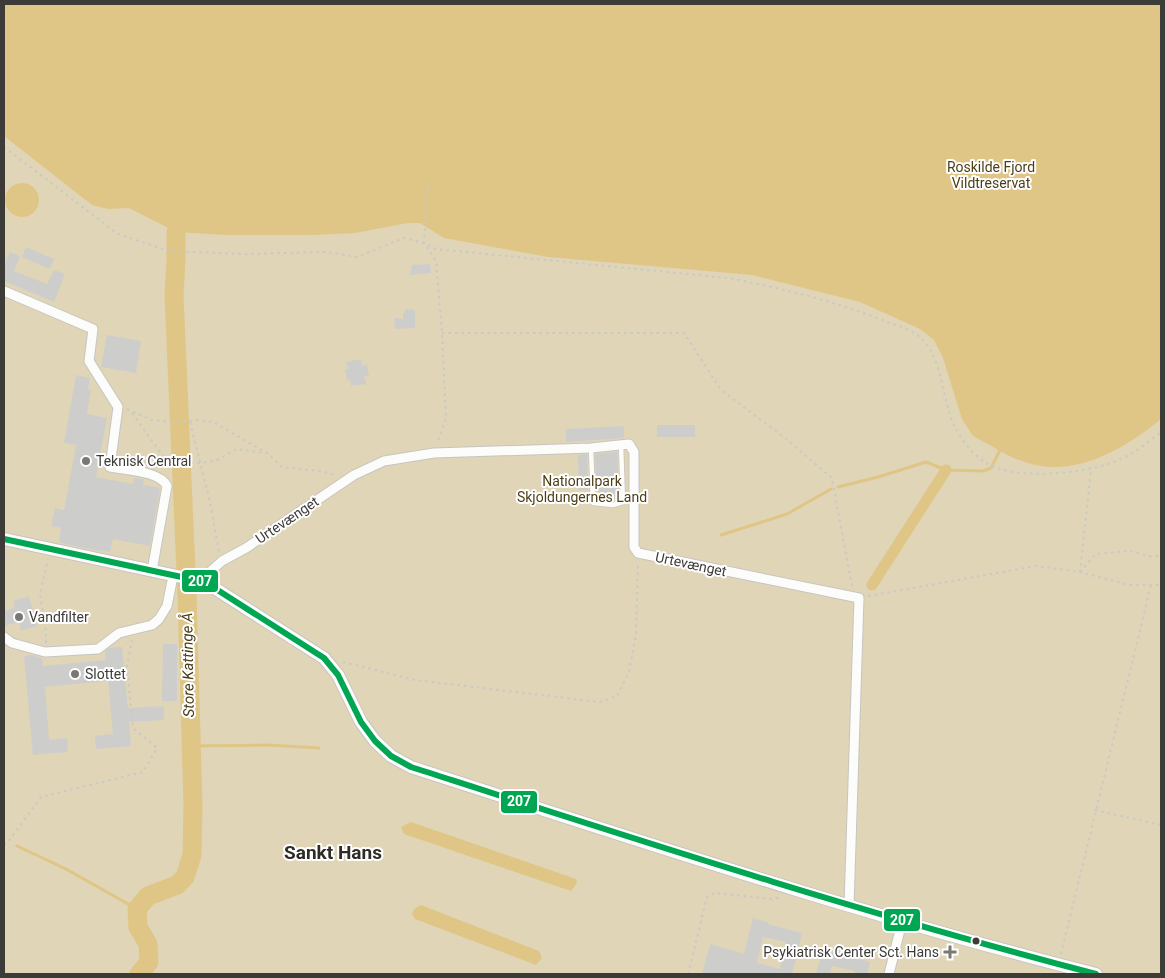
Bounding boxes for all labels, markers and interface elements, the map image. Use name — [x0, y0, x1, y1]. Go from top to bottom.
park label: Roskilde Fjord Vildtreservat — [947, 159, 1035, 191]
place label: Teknisk Central — [96, 453, 191, 469]
marker: Teknisk Central — [80, 455, 92, 467]
park label: Nationalpark Skjoldungernes Land — [517, 473, 647, 505]
street label: Urtevænget — [253, 493, 322, 547]
street label: Urtevænget — [654, 549, 728, 579]
line badge: 207 — [181, 569, 219, 593]
text: 207 — [188, 573, 212, 589]
place label: Vandfilter — [29, 609, 89, 625]
marker: Vandfilter — [13, 611, 25, 623]
water label: Store Kattinge Å — [178, 612, 198, 718]
place label: Slottet — [85, 666, 126, 682]
marker: Slottet — [69, 668, 81, 680]
line badge: 207 — [500, 790, 538, 814]
text: 207 — [507, 793, 531, 809]
district label: Sankt Hans — [284, 841, 382, 864]
line badge: 207 — [883, 908, 921, 932]
text: 207 — [890, 912, 914, 928]
unlabelled marker — [971, 936, 981, 946]
place label: Psykiatrisk Center Sct. Hans — [763, 944, 939, 960]
marker: Psykiatrisk Center Sct. Hans — [943, 945, 957, 959]

